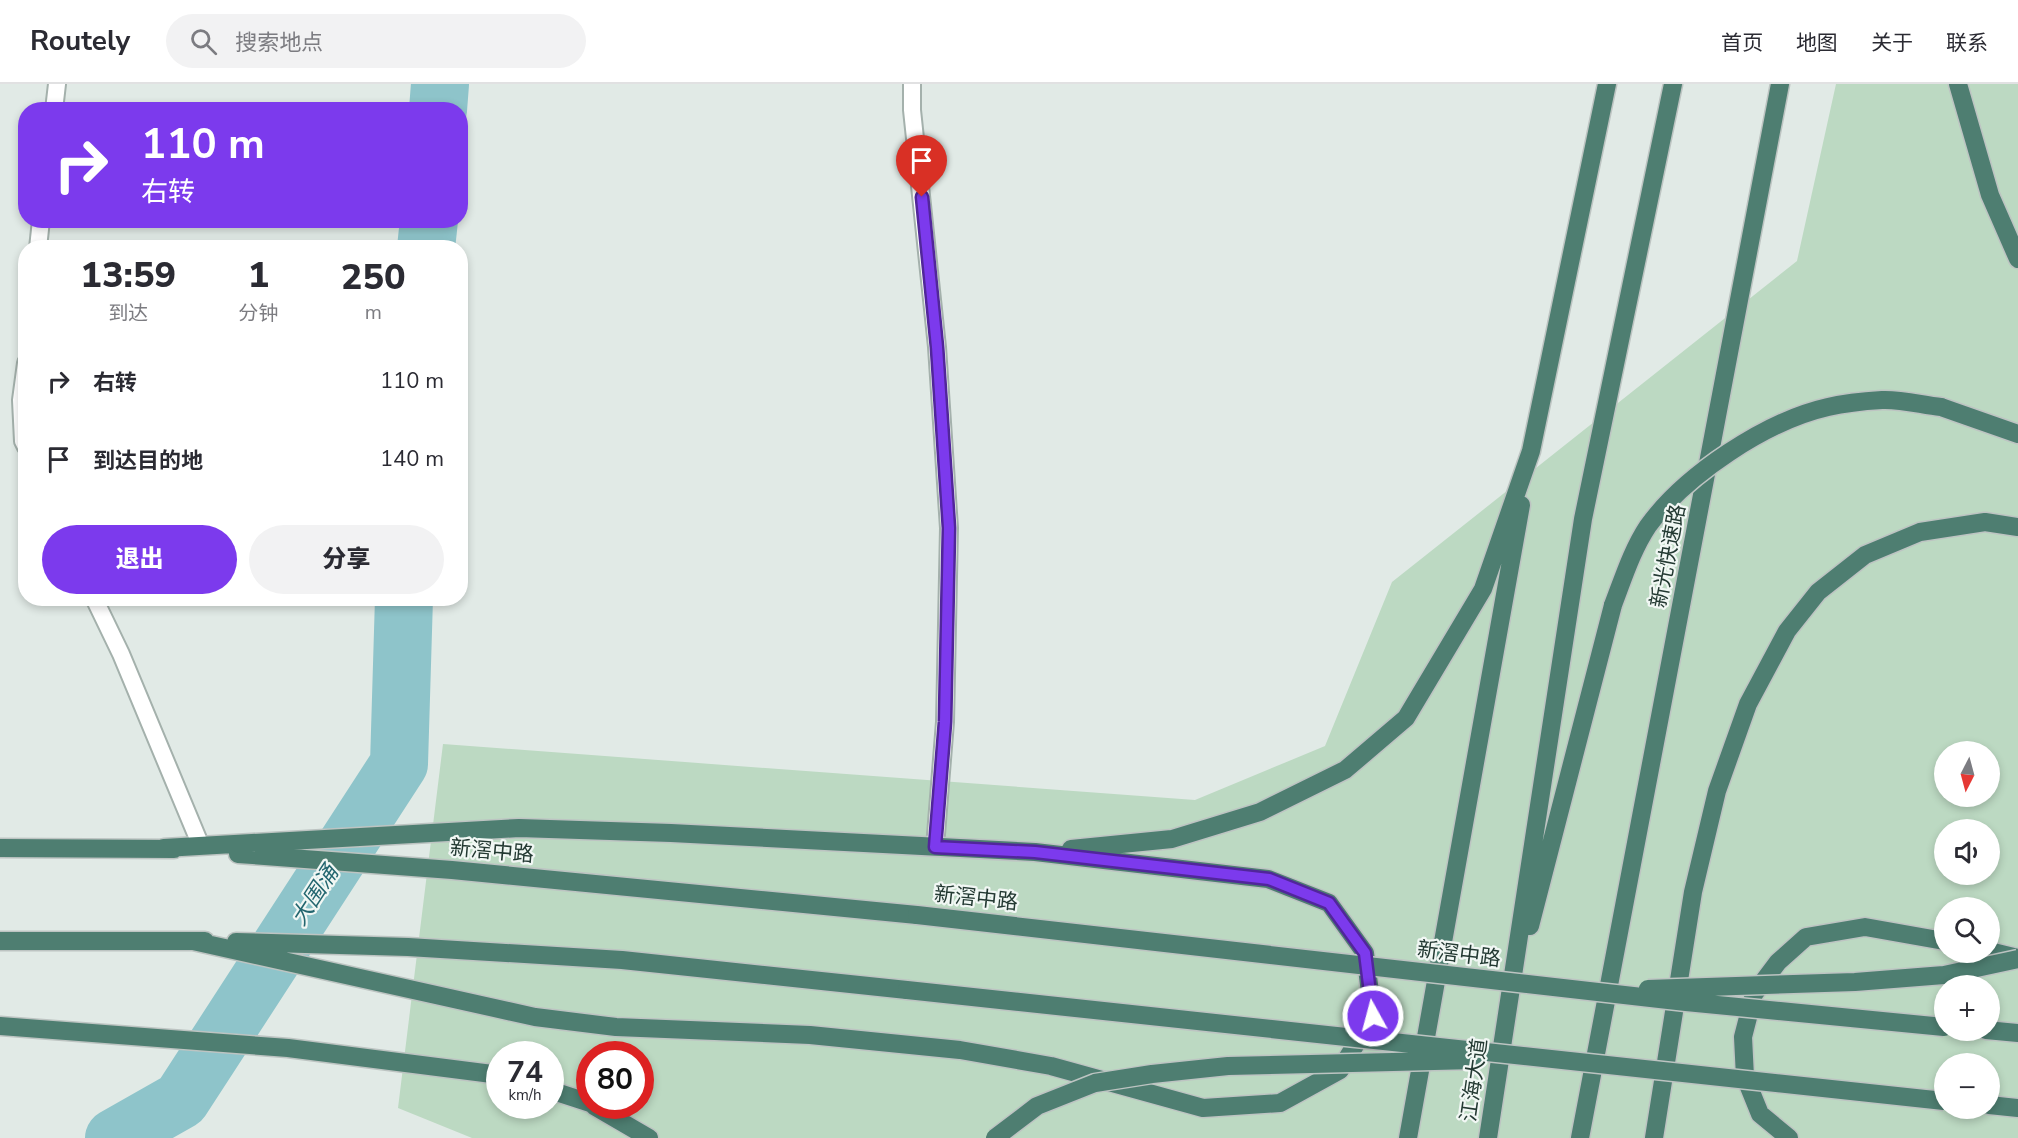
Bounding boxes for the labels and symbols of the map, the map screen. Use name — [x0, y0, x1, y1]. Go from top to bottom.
pin — [896, 135, 947, 197]
street label: 新光快速路 — [1644, 502, 1692, 610]
north arrow — [1934, 741, 2000, 807]
street label: 新滘中路 — [449, 833, 535, 869]
water label: 大围涌 — [284, 857, 347, 931]
street label: 新滘中路 — [933, 880, 1019, 916]
street label: 新滘中路 — [1416, 935, 1502, 973]
position arrow — [1341, 984, 1405, 1048]
street label: 江海大道 — [1454, 1036, 1494, 1124]
speed limit sign: 80 — [576, 1041, 654, 1119]

